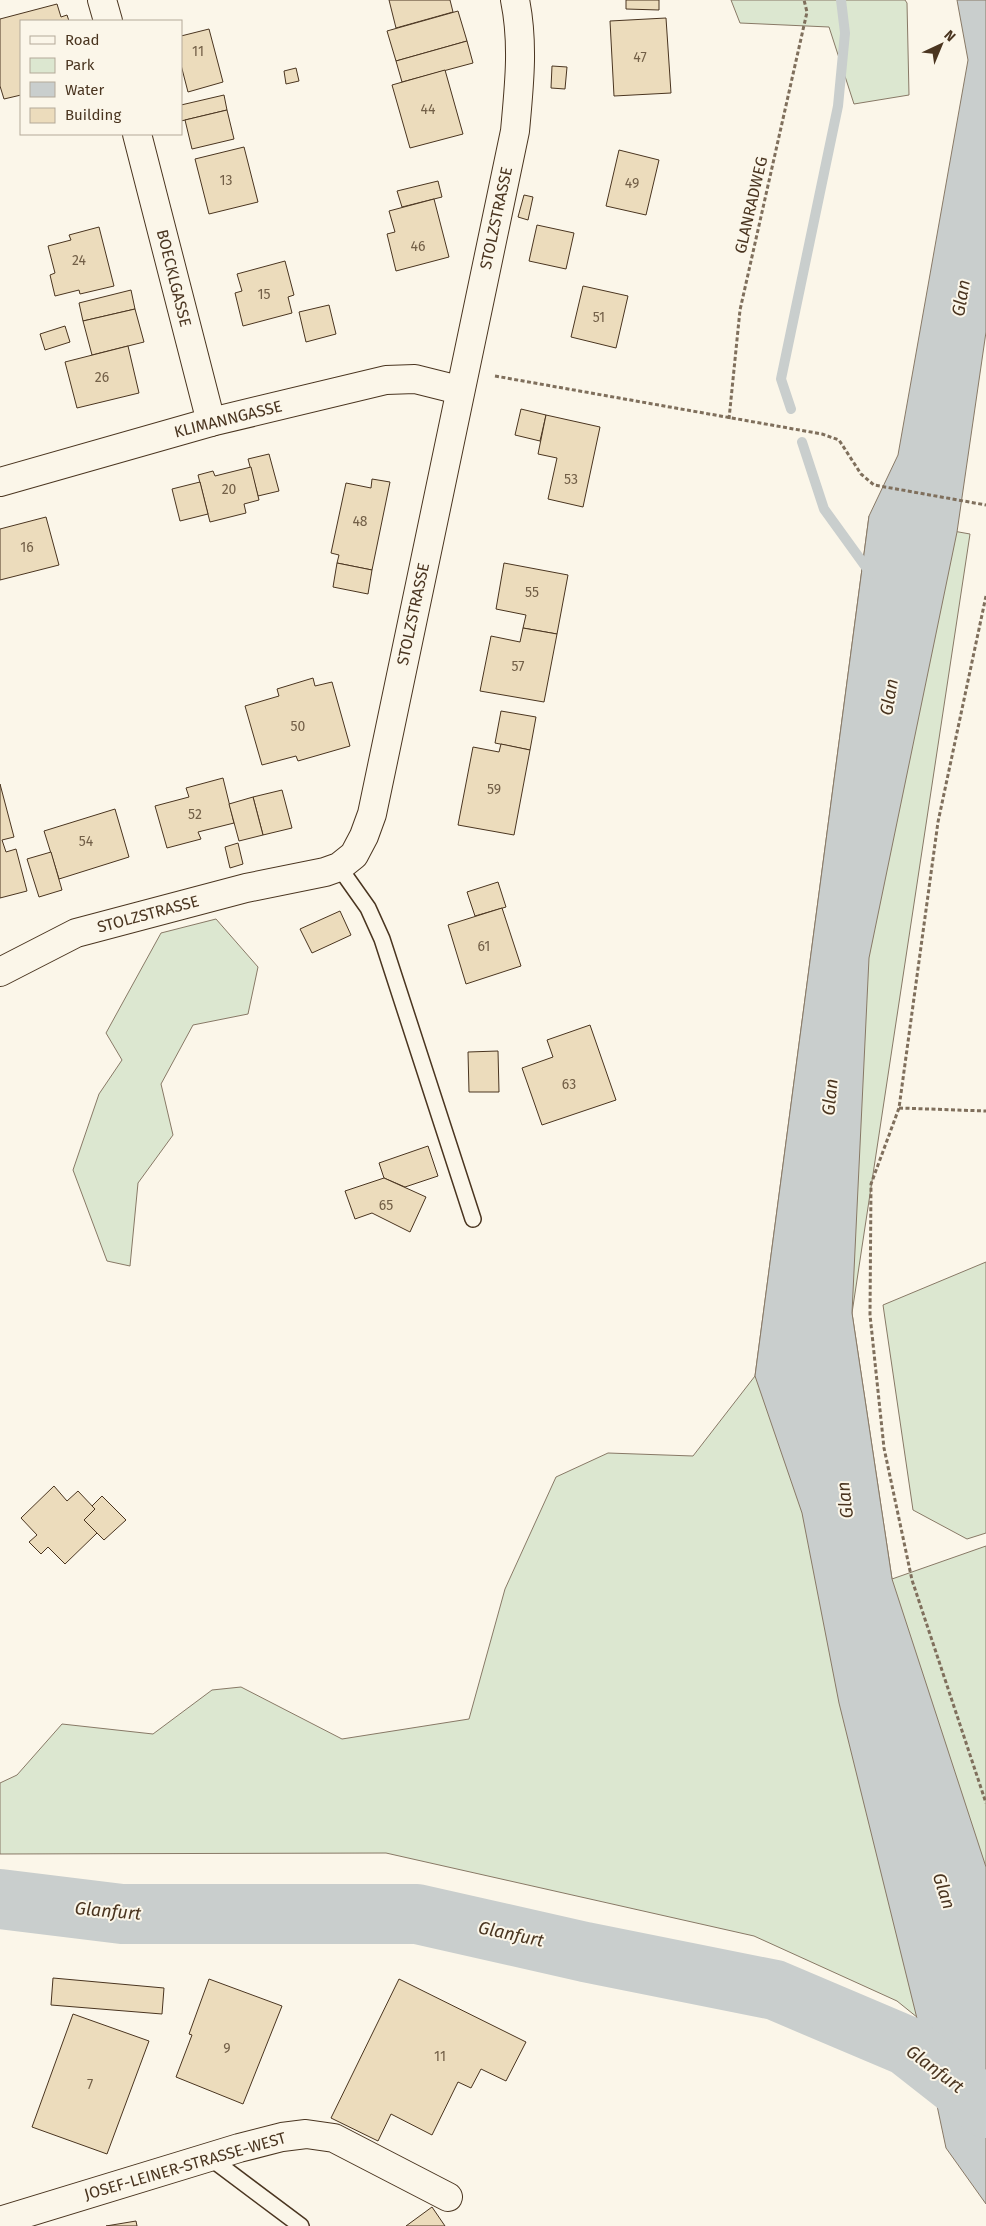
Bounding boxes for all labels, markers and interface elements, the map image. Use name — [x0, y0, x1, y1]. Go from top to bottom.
legend — [20, 20, 182, 135]
north arrow — [916, 20, 966, 70]
text: N — [940, 27, 959, 45]
text: Road — [65, 31, 100, 49]
house number: 11 — [192, 43, 204, 60]
house number: 47 — [633, 49, 647, 66]
text: Park — [65, 56, 95, 74]
text: Water — [65, 81, 104, 99]
house number: 44 — [421, 101, 436, 118]
text: Building — [65, 106, 121, 124]
street label: GLANRADWEG — [731, 155, 771, 255]
street label: STOLZSTRASSE — [476, 165, 516, 271]
house number: 13 — [219, 172, 233, 189]
house number: 49 — [625, 175, 639, 192]
street label: BOECKLGASSE — [153, 227, 195, 329]
house number: 46 — [411, 238, 425, 255]
house number: 24 — [72, 252, 87, 269]
water label: Glan — [947, 278, 975, 318]
house number: 15 — [257, 286, 271, 303]
house number: 51 — [593, 309, 605, 326]
house number: 26 — [95, 369, 109, 386]
street label: KLIMANNGASSE — [172, 396, 284, 442]
house number: 53 — [564, 471, 578, 488]
house number: 20 — [222, 481, 237, 498]
house number: 48 — [352, 513, 368, 530]
house number: 16 — [20, 539, 34, 556]
street label: STOLZSTRASSE — [393, 561, 433, 667]
house number: 55 — [525, 584, 539, 601]
house number: 57 — [512, 658, 524, 675]
water label: Glan — [875, 677, 903, 717]
house number: 50 — [291, 718, 306, 735]
house number: 59 — [487, 781, 501, 798]
house number: 52 — [188, 806, 202, 823]
house number: 54 — [79, 833, 94, 850]
street label: STOLZSTRASSE — [95, 891, 201, 937]
house number: 61 — [478, 938, 490, 955]
house number: 63 — [562, 1076, 576, 1093]
water label: Glan — [817, 1078, 843, 1116]
house number: 65 — [379, 1197, 393, 1214]
water label: Glan — [832, 1480, 858, 1520]
water label: Glan — [928, 1870, 960, 1912]
water label: Glanfurt — [74, 1897, 143, 1925]
water label: Glanfurt — [476, 1916, 546, 1952]
house number: 9 — [223, 2040, 231, 2057]
water label: Glanfurt — [902, 2040, 969, 2098]
house number: 11 — [434, 2048, 446, 2065]
house number: 7 — [87, 2076, 93, 2093]
street label: JOSEF-LEINER-STRASSE-WEST — [82, 2128, 289, 2204]

